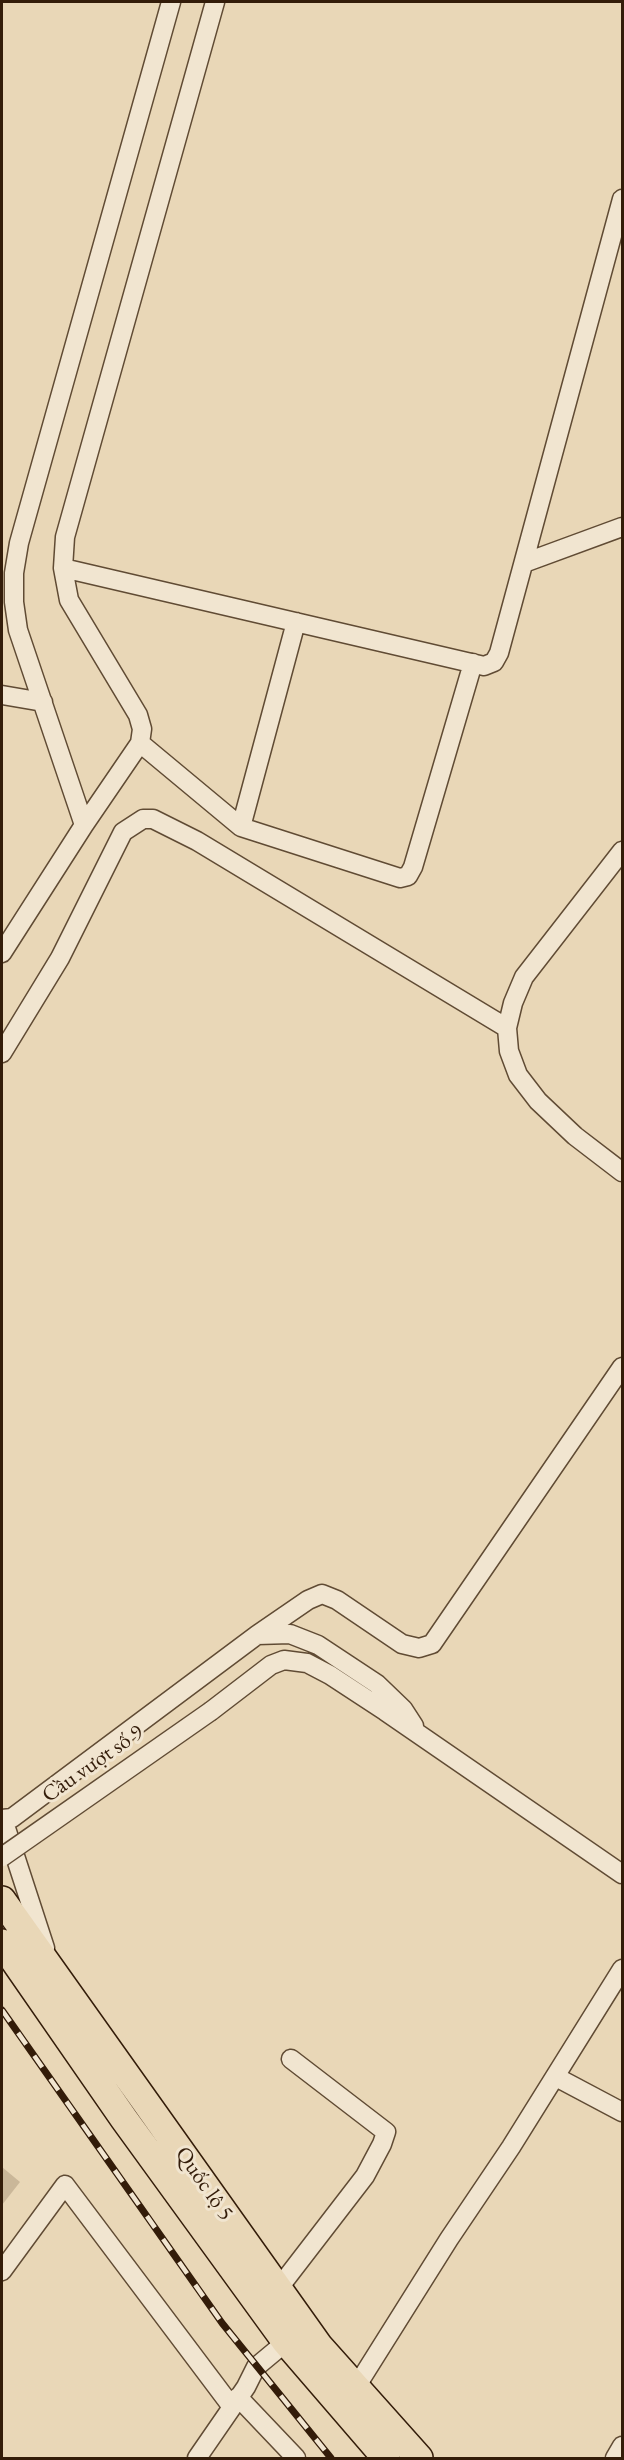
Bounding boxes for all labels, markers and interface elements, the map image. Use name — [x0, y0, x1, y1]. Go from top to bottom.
street label: Cầu vượt số 9 — [37, 1719, 149, 1809]
street label: Quốc lộ 5 — [169, 2142, 239, 2226]

